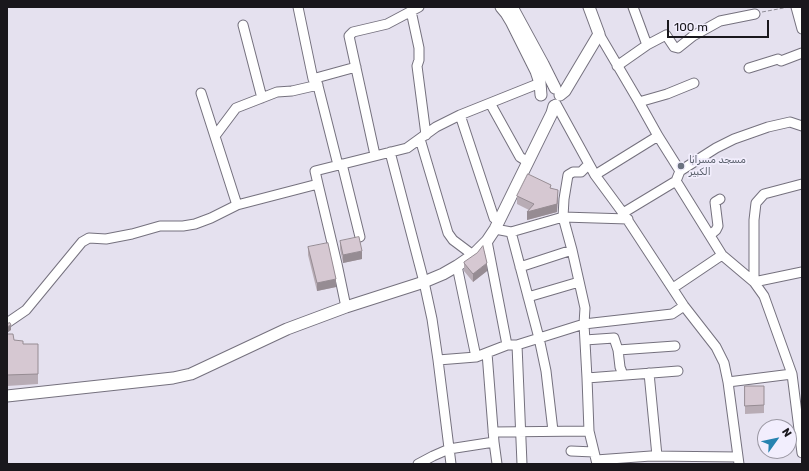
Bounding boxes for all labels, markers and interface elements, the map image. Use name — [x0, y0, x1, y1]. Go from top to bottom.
scale bar — [669, 12, 771, 38]
text: 100 m — [674, 20, 708, 34]
place label: مسجد مسرابا الكبير — [689, 154, 746, 178]
marker: مسجد مسرابا الكبير — [676, 161, 686, 171]
north arrow — [757, 419, 797, 459]
text: N — [779, 426, 794, 440]

